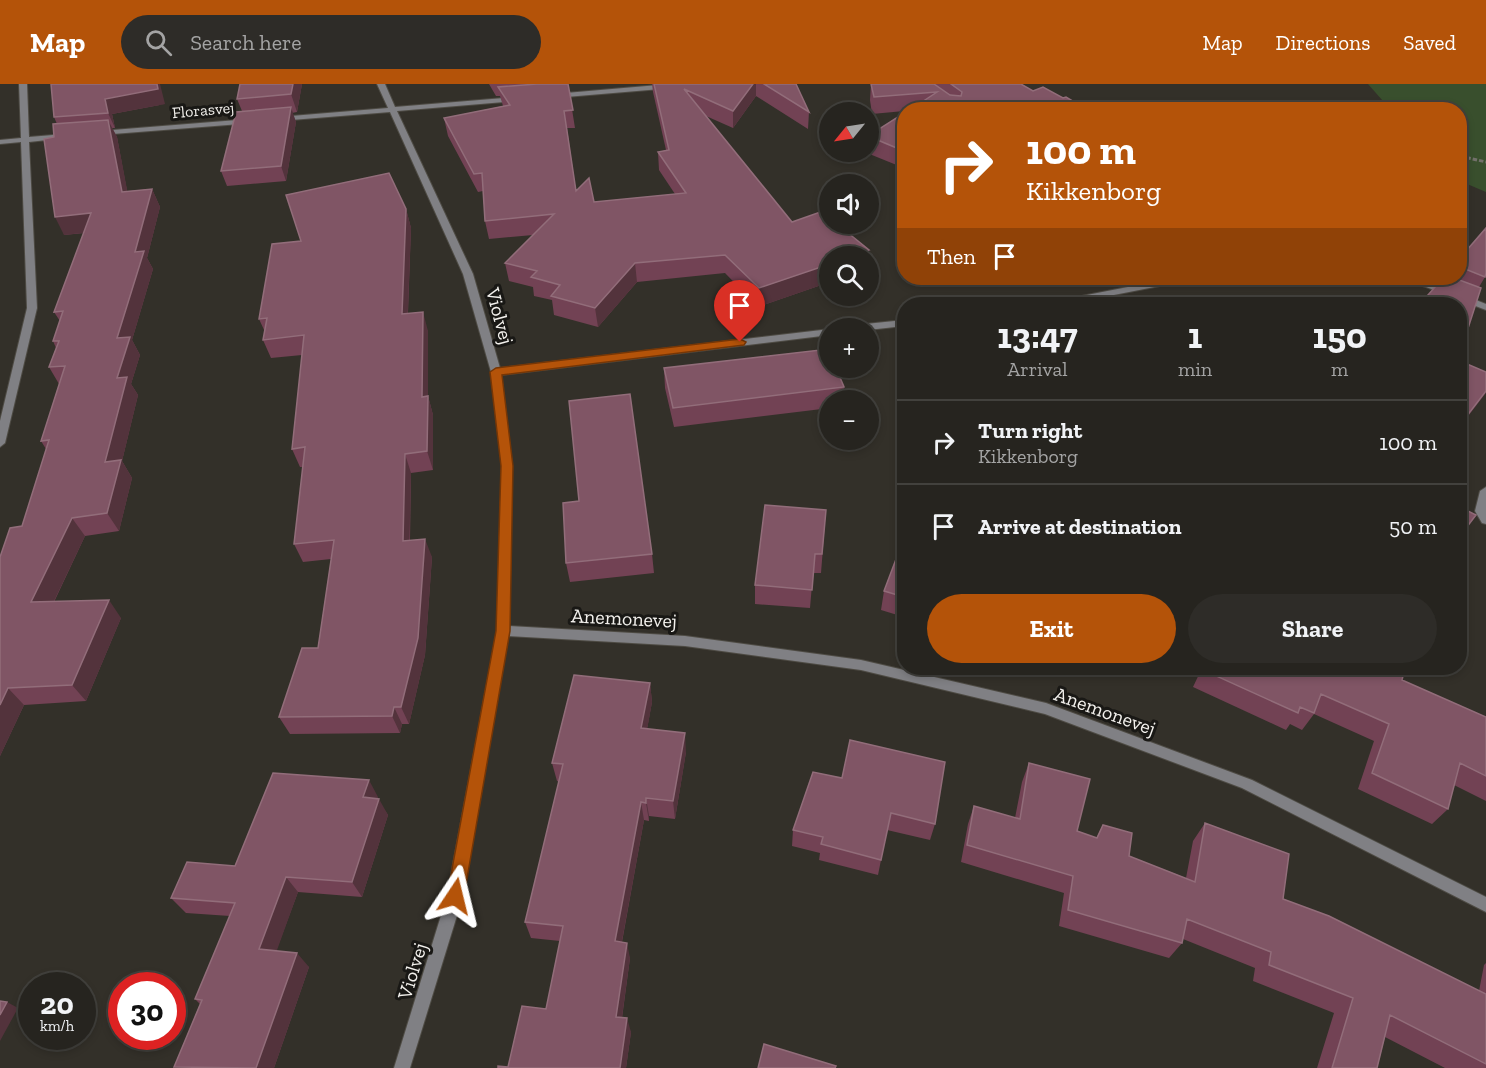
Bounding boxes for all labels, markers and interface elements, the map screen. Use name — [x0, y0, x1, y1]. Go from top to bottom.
search box — [121, 15, 541, 69]
text: Map — [30, 26, 85, 59]
icon: search — [142, 26, 175, 59]
text: Search here — [190, 29, 302, 56]
text: Map — [1203, 30, 1243, 55]
text: Directions — [1276, 30, 1370, 55]
text: Saved — [1403, 30, 1456, 55]
street label: Florasvej — [171, 98, 235, 122]
north arrow — [819, 102, 879, 162]
map controls — [819, 102, 879, 450]
text: 100 m — [1026, 124, 1136, 175]
icon: right — [927, 126, 1005, 204]
button: sound — [819, 174, 879, 234]
text: Kikkenborg — [1026, 175, 1161, 207]
icon: arrive — [988, 240, 1021, 273]
text: Then — [927, 243, 976, 270]
button: search — [819, 246, 879, 306]
pin — [714, 280, 765, 342]
street label: Violvej — [481, 284, 519, 347]
icon: arrive — [723, 289, 756, 322]
text: 13:47 — [997, 314, 1078, 357]
text: 1 — [1188, 314, 1202, 357]
text: 150 — [1313, 314, 1367, 357]
button: + — [819, 318, 879, 378]
text: Arrival — [1007, 357, 1068, 381]
text: min — [1178, 357, 1212, 381]
text: m — [1331, 357, 1348, 381]
button: − — [819, 390, 879, 450]
text: Turn right — [978, 417, 1082, 444]
icon: right — [927, 426, 960, 459]
text: 100 m — [1379, 429, 1437, 456]
text: Kikkenborg — [978, 444, 1078, 468]
icon: arrive — [927, 510, 960, 543]
text: Arrive at destination — [978, 513, 1181, 540]
text: 50 m — [1389, 513, 1437, 540]
button: Exit — [927, 594, 1176, 663]
button: Share — [1188, 594, 1437, 663]
street label: Anemonevej — [570, 603, 678, 633]
street label: Anemonevej — [1051, 682, 1159, 740]
position arrow — [423, 864, 487, 928]
street label: Violvej — [392, 940, 432, 1003]
speed limit sign: 30 — [108, 972, 186, 1050]
text: 20 — [40, 986, 74, 1022]
text: km/h — [40, 1017, 74, 1035]

